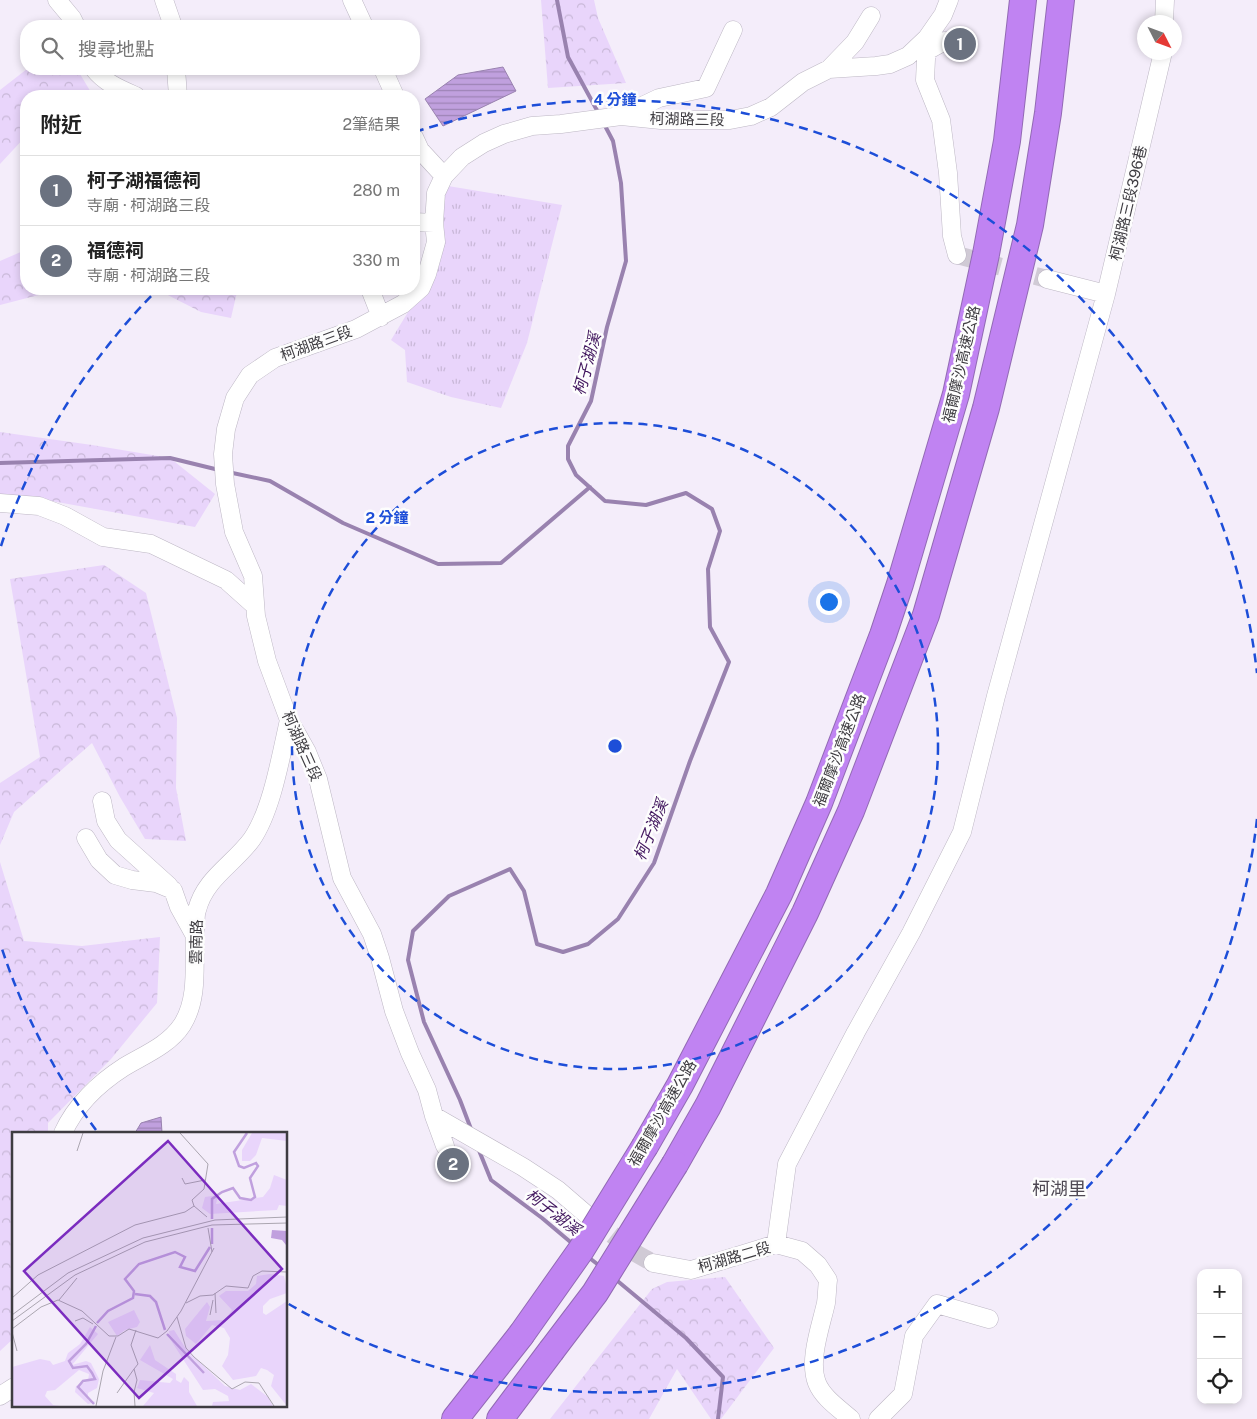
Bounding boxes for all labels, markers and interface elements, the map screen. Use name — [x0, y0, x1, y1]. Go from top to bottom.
north arrow — [1137, 15, 1182, 60]
search box — [20, 20, 420, 75]
pin: 1 — [944, 25, 976, 63]
icon: search — [38, 34, 66, 62]
text: 搜尋地點 — [78, 38, 154, 60]
text: 4 分鐘 — [593, 91, 637, 108]
street label: 柯湖路三段 — [649, 110, 725, 128]
text: 附近 — [40, 112, 82, 137]
text: 2筆結果 — [342, 115, 400, 134]
street label: 柯湖路三段396巷 — [1106, 144, 1150, 262]
text: 柯子湖福德祠 — [87, 169, 201, 191]
text: 1 — [53, 181, 59, 200]
text: 280 m — [353, 181, 400, 200]
text: 寺廟 · 柯湖路三段 — [87, 196, 210, 215]
text: 福德祠 — [87, 239, 144, 261]
text: 2 — [51, 251, 61, 270]
text: 330 m — [353, 251, 400, 270]
text: 寺廟 · 柯湖路三段 — [87, 266, 210, 285]
street label: 福爾摩沙高速公路 — [939, 304, 983, 424]
street label: 柯湖路三段 — [278, 322, 354, 364]
water label: 柯子湖溪 — [570, 329, 605, 397]
text: 2 分鐘 — [366, 509, 408, 526]
your location — [816, 589, 842, 615]
street label: 福爾摩沙高速公路 — [810, 691, 868, 809]
street label: 柯湖路三段 — [279, 708, 325, 784]
centre of rings — [606, 737, 624, 755]
water label: 柯子湖溪 — [630, 795, 673, 863]
street label: 雲南路 — [187, 919, 205, 965]
street label: 福爾摩沙高速公路 — [625, 1057, 699, 1169]
inset map — [12, 1132, 288, 1406]
pin: 2 — [437, 1145, 469, 1183]
district label: 柯湖里 — [1032, 1178, 1086, 1199]
water label: 柯子湖溪 — [522, 1185, 586, 1240]
street label: 柯湖路二段 — [696, 1238, 772, 1276]
map controls — [1197, 1269, 1242, 1404]
button: + — [1197, 1269, 1242, 1314]
button: − — [1197, 1314, 1242, 1359]
button: locate — [1197, 1359, 1242, 1404]

